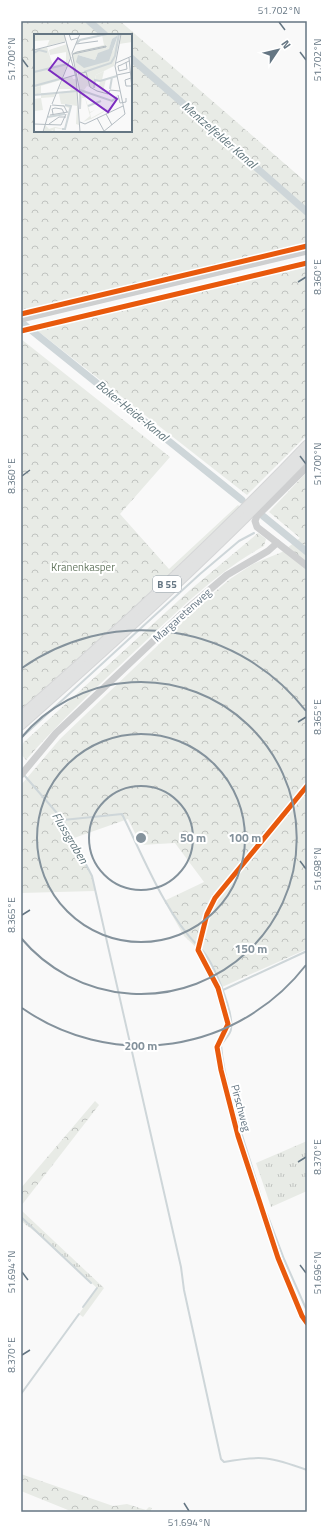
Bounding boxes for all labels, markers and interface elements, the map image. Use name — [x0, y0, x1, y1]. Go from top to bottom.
text: 51.702°N — [258, 3, 300, 18]
north arrow — [258, 30, 298, 70]
inset map — [34, 34, 132, 132]
text: N — [277, 37, 295, 52]
text: 51.700°N — [4, 38, 19, 80]
text: 51.702°N — [310, 39, 325, 81]
water label: Mentzelfelder Kanal — [178, 97, 262, 174]
text: 8.360°E — [310, 259, 325, 295]
water label: Boker-Heide-Kanal — [92, 375, 174, 447]
text: 51.700°N — [310, 443, 325, 485]
text: 8.360°E — [4, 458, 19, 494]
park label: Kranenkasper — [51, 559, 115, 575]
road number: B 55 — [153, 576, 181, 592]
street label: Margaretenweg — [149, 584, 215, 646]
text: 8.365°E — [310, 699, 325, 735]
water label: Flussgraben — [48, 808, 94, 868]
text: 50 m — [180, 828, 206, 847]
text: 100 m — [229, 828, 261, 847]
centre of rings — [134, 831, 148, 845]
text: 51.698°N — [310, 848, 325, 890]
text: 8.365°E — [4, 897, 19, 933]
text: 150 m — [235, 939, 267, 958]
text: 200 m — [125, 1036, 157, 1055]
street label: Pirschweg — [227, 1083, 255, 1134]
text: 8.370°E — [310, 1139, 325, 1175]
text: 51.694°N — [4, 1251, 19, 1293]
text: 51.696°N — [310, 1252, 325, 1294]
text: 8.370°E — [4, 1337, 19, 1373]
text: 51.694°N — [168, 1515, 210, 1530]

